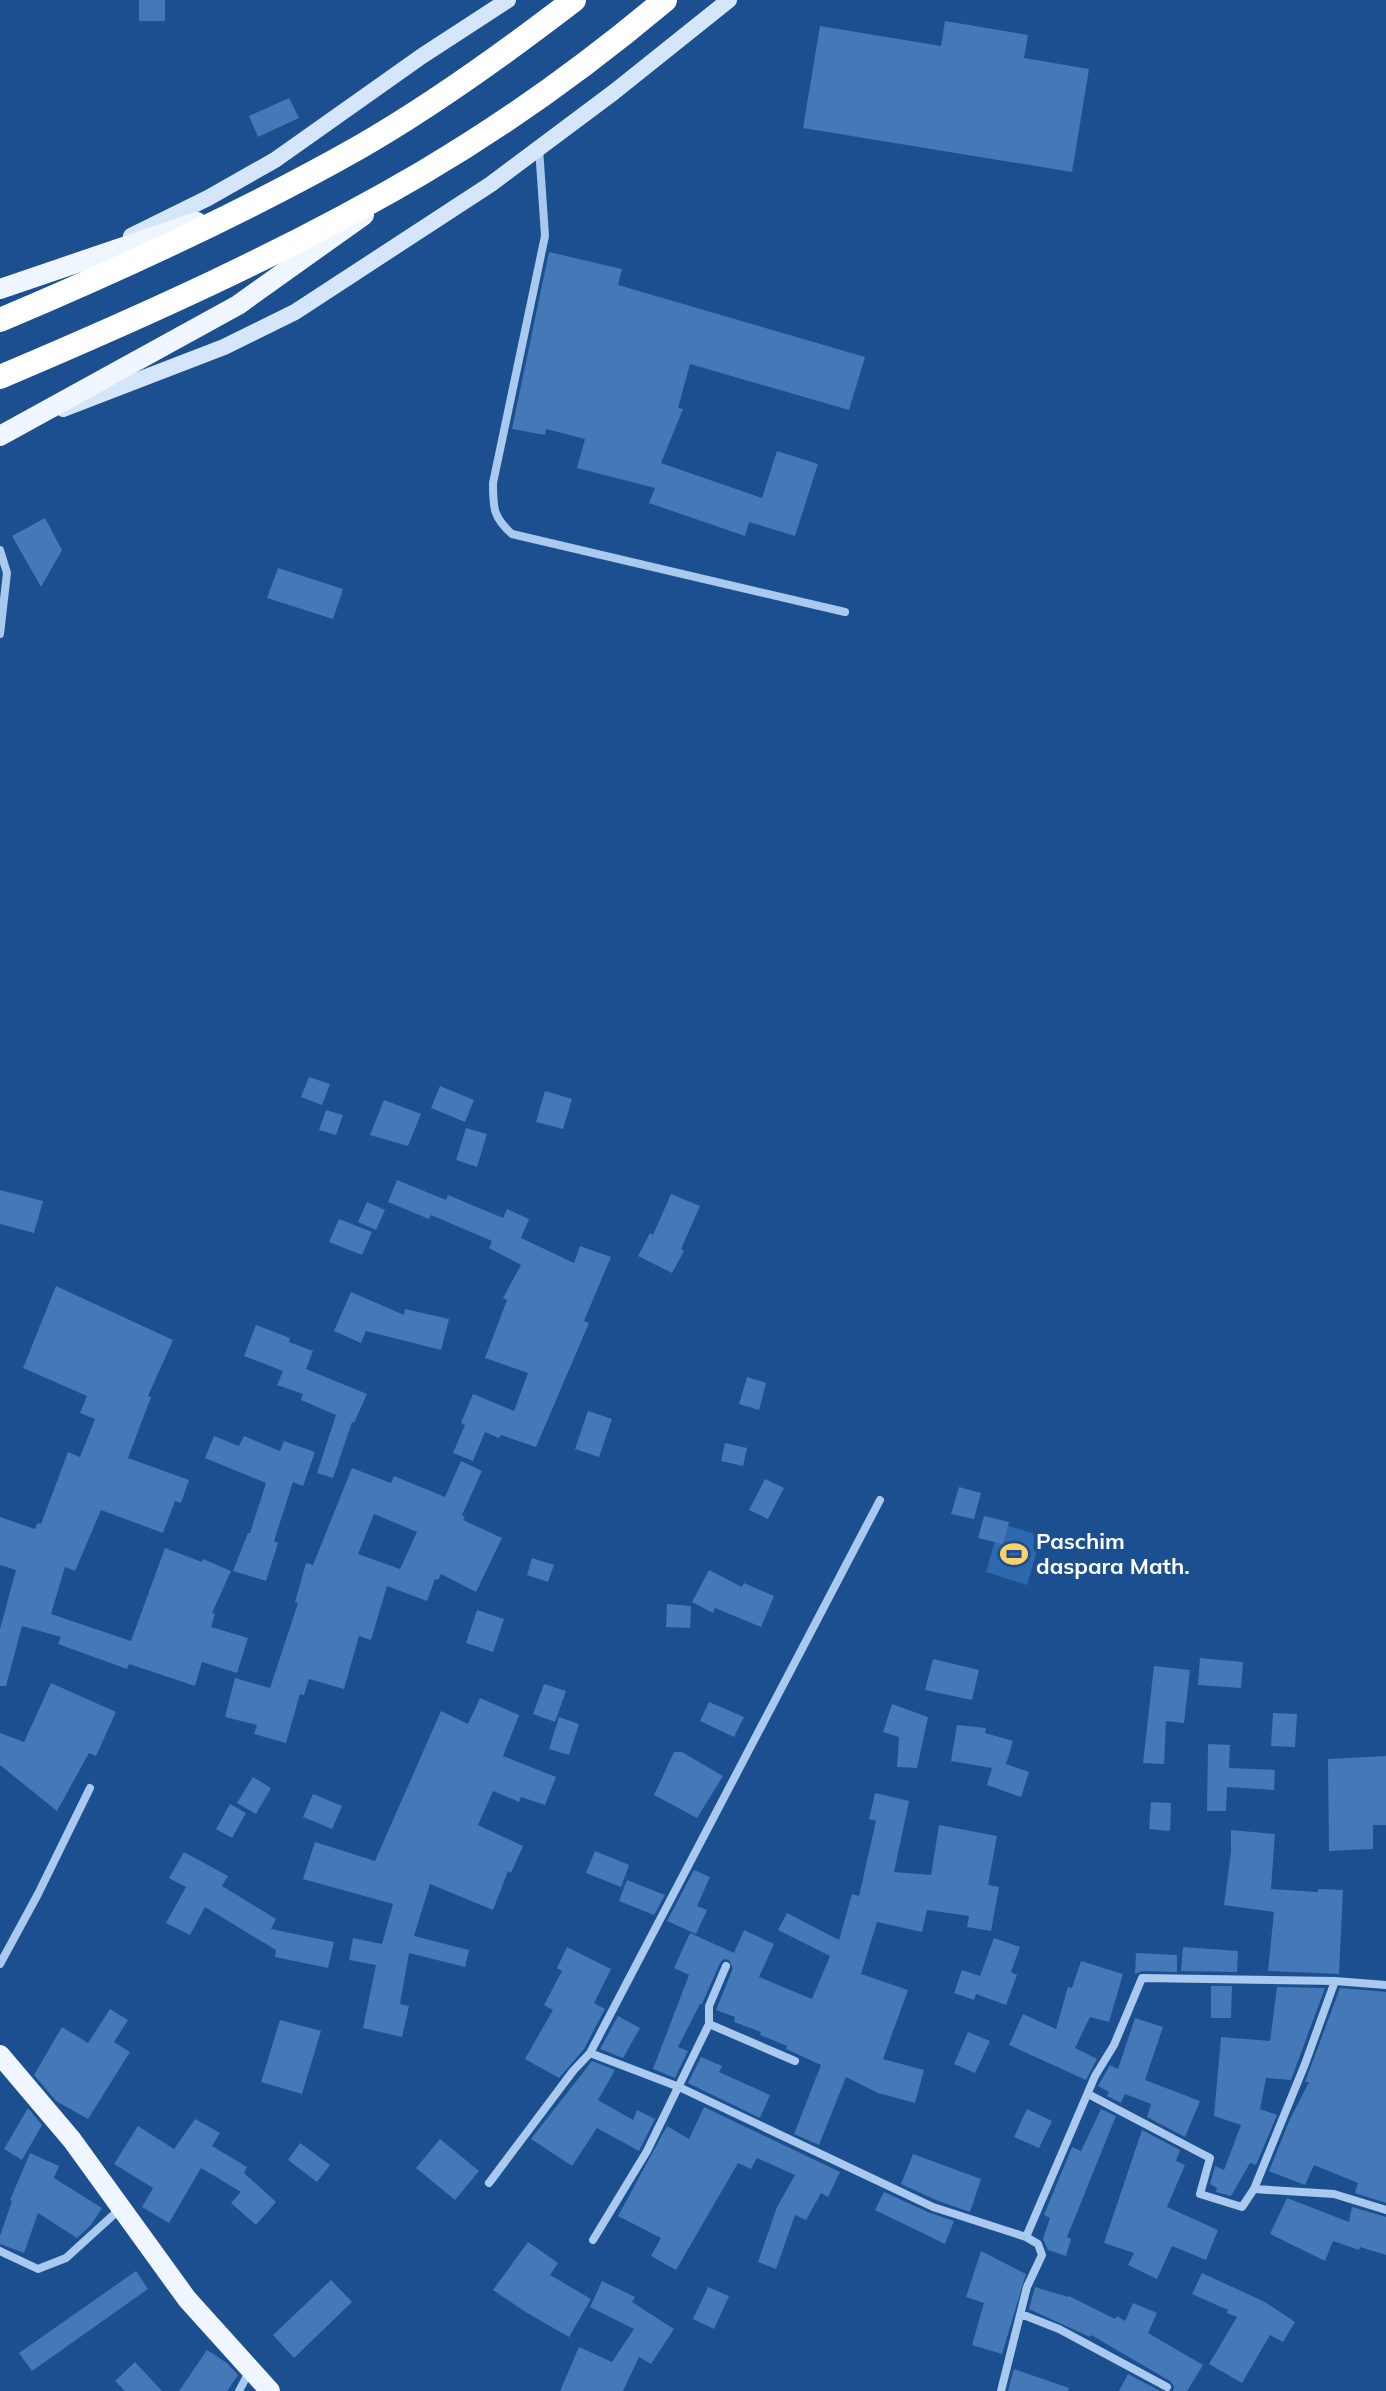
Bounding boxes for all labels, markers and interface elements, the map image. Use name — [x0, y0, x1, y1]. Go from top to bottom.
place label: Paschim daspara Math. — [1036, 1527, 1190, 1580]
sports icon: Paschim daspara Math. — [999, 1539, 1029, 1569]

